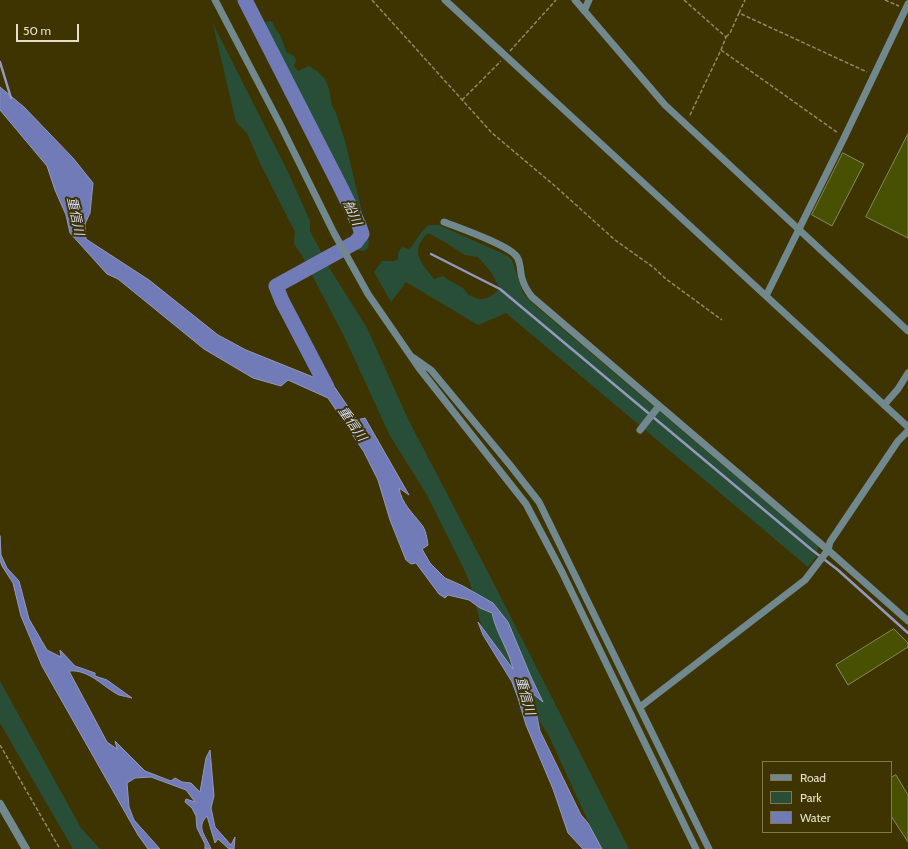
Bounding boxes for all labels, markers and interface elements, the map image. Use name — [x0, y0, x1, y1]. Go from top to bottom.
scale bar — [18, 16, 81, 42]
text: 50 m — [23, 23, 51, 38]
water label: 重信川 — [63, 195, 87, 237]
water label: 船川 — [340, 198, 364, 228]
water label: 重信川 — [334, 404, 370, 444]
water label: 重信川 — [512, 675, 538, 717]
legend — [762, 761, 892, 833]
text: Road — [800, 770, 826, 785]
text: Park — [800, 790, 822, 805]
text: Water — [800, 810, 830, 825]

